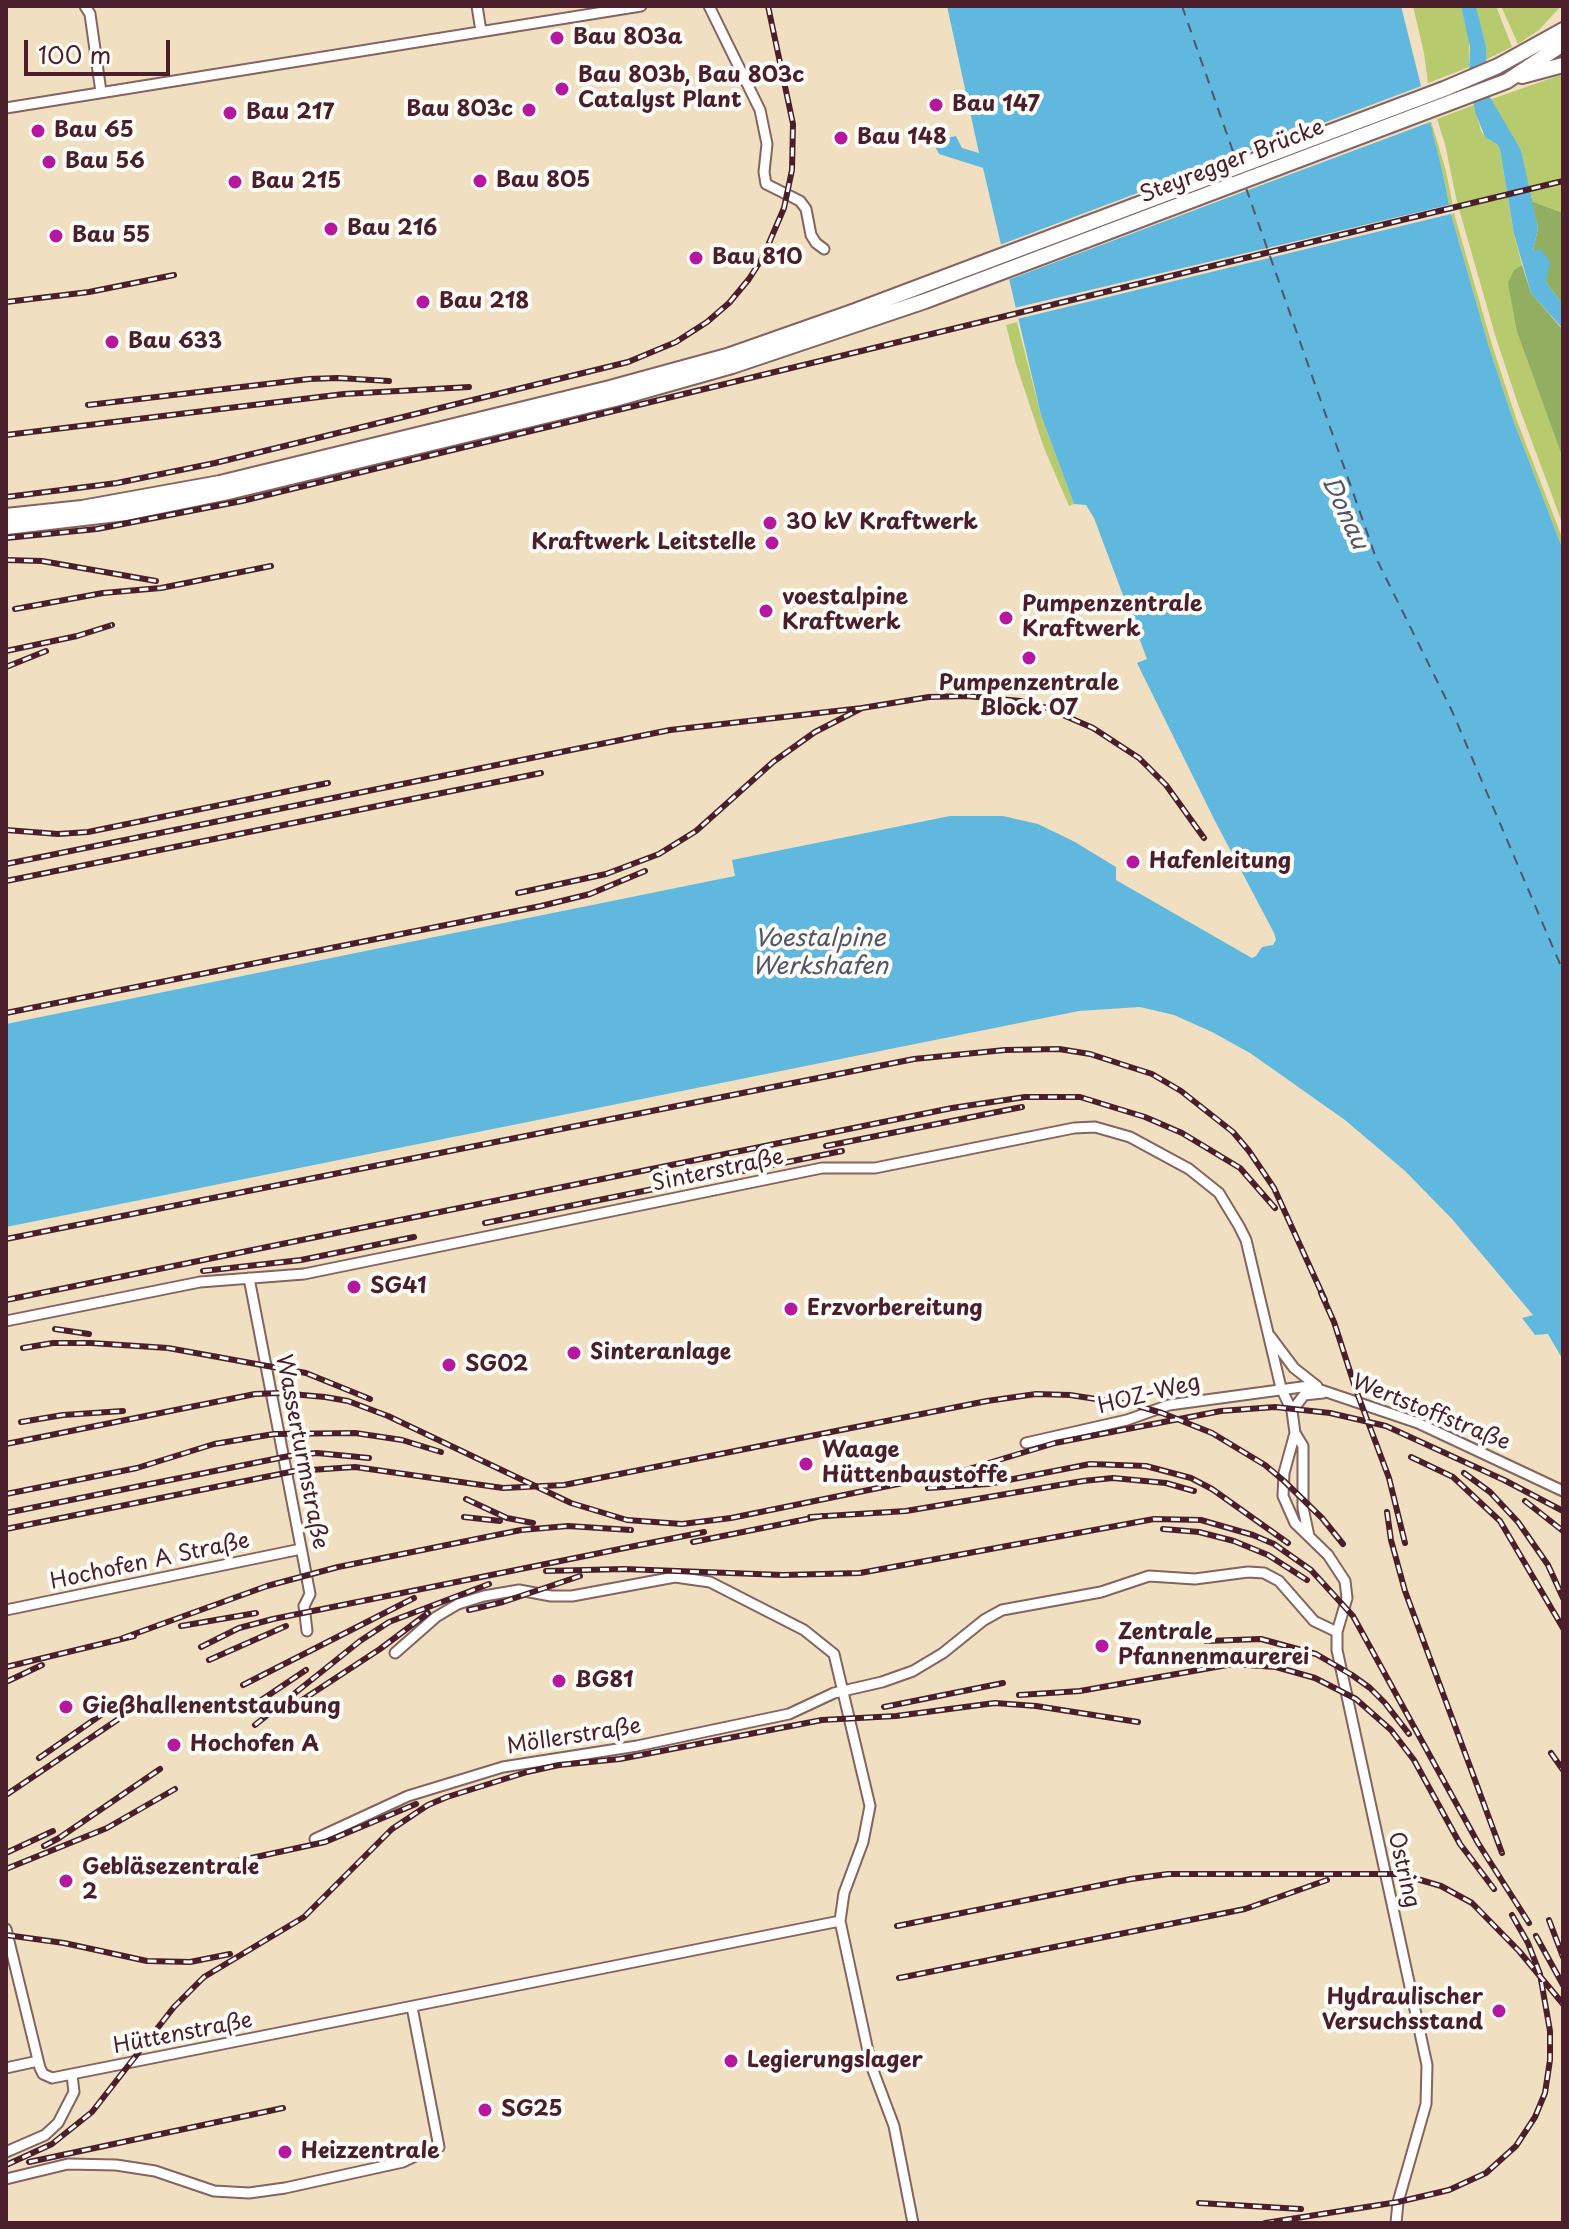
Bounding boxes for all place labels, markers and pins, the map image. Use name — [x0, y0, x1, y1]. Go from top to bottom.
place label: Bau 803a — [573, 25, 682, 51]
marker: Bau 803a — [548, 29, 566, 47]
place label: Bau 803b, Bau 803c Catalyst Plant — [578, 63, 804, 114]
marker: Bau 803b, Bau 803c Catalyst Plant — [553, 80, 571, 98]
place label: Bau 147 — [952, 92, 1040, 118]
marker: Bau 147 — [927, 96, 945, 114]
place label: Bau 803c — [406, 97, 513, 123]
place label: Bau 217 — [246, 100, 334, 126]
marker: Bau 803c — [520, 101, 538, 119]
marker: Bau 217 — [221, 104, 239, 122]
place label: Bau 65 — [54, 118, 134, 144]
marker: Bau 65 — [29, 122, 47, 140]
place label: Bau 148 — [857, 125, 947, 151]
marker: Bau 148 — [832, 129, 850, 147]
place label: Bau 56 — [65, 149, 145, 175]
marker: Bau 56 — [40, 153, 58, 171]
place label: Bau 805 — [496, 168, 590, 194]
place label: Bau 215 — [251, 169, 341, 195]
marker: Bau 805 — [471, 172, 489, 190]
marker: Bau 215 — [226, 173, 244, 191]
place label: Bau 216 — [347, 216, 437, 242]
marker: Bau 216 — [322, 220, 340, 238]
place label: Bau 55 — [72, 223, 150, 249]
marker: Bau 55 — [47, 227, 65, 245]
place label: Bau 810 — [712, 245, 803, 271]
marker: Bau 810 — [687, 249, 705, 267]
place label: Bau 218 — [439, 289, 529, 315]
marker: Bau 218 — [414, 293, 432, 311]
place label: Bau 633 — [128, 329, 222, 355]
marker: Bau 633 — [103, 333, 121, 351]
place label: 30 kV Kraftwerk — [786, 510, 978, 536]
marker: 30 kV Kraftwerk — [761, 514, 779, 532]
place label: Kraftwerk Leitstelle — [531, 530, 756, 556]
marker: Kraftwerk Leitstelle — [763, 534, 781, 552]
place label: voestalpine Kraftwerk — [782, 585, 908, 636]
place label: Pumpenzentrale Kraftwerk — [1022, 592, 1202, 644]
marker: voestalpine Kraftwerk — [757, 602, 775, 620]
marker: Pumpenzentrale Kraftwerk — [997, 609, 1015, 627]
marker: Pumpenzentrale Block 07 — [1020, 649, 1038, 667]
place label: Pumpenzentrale Block 07 — [939, 671, 1119, 722]
place label: Hafenleitung — [1149, 849, 1291, 875]
marker: Hafenleitung — [1124, 853, 1142, 871]
place label: SG41 — [370, 1274, 427, 1300]
marker: SG41 — [345, 1278, 363, 1296]
place label: Erzvorbereitung — [807, 1296, 983, 1322]
marker: Erzvorbereitung — [782, 1300, 800, 1318]
place label: Sinteranlage — [590, 1340, 731, 1366]
marker: Sinteranlage — [565, 1344, 583, 1362]
place label: SG02 — [465, 1352, 528, 1378]
marker: SG02 — [440, 1356, 458, 1374]
place label: Waage Hüttenbaustoffe — [822, 1438, 1008, 1490]
marker: Waage Hüttenbaustoffe — [797, 1455, 815, 1473]
place label: Zentrale Pfannenmaurerei — [1118, 1620, 1309, 1672]
marker: Zentrale Pfannenmaurerei — [1093, 1637, 1111, 1655]
place label: BG81 — [575, 1668, 633, 1694]
marker: BG81 — [550, 1672, 568, 1690]
place label: Gießhallenentstaubung — [82, 1694, 341, 1720]
marker: Gießhallenentstaubung — [57, 1698, 75, 1716]
place label: Hochofen A — [190, 1732, 319, 1758]
marker: Hochofen A — [165, 1736, 183, 1754]
place label: Gebläsezentrale 2 — [82, 1855, 259, 1906]
marker: Gebläsezentrale 2 — [57, 1872, 75, 1890]
place label: Hydraulischer Versuchsstand — [1322, 1985, 1483, 2036]
marker: Hydraulischer Versuchsstand — [1490, 2002, 1508, 2020]
place label: Legierungslager — [747, 2048, 923, 2074]
marker: Legierungslager — [722, 2052, 740, 2070]
place label: SG25 — [501, 2097, 562, 2123]
marker: SG25 — [476, 2101, 494, 2119]
place label: Heizzentrale — [301, 2139, 440, 2165]
marker: Heizzentrale — [276, 2143, 294, 2161]

